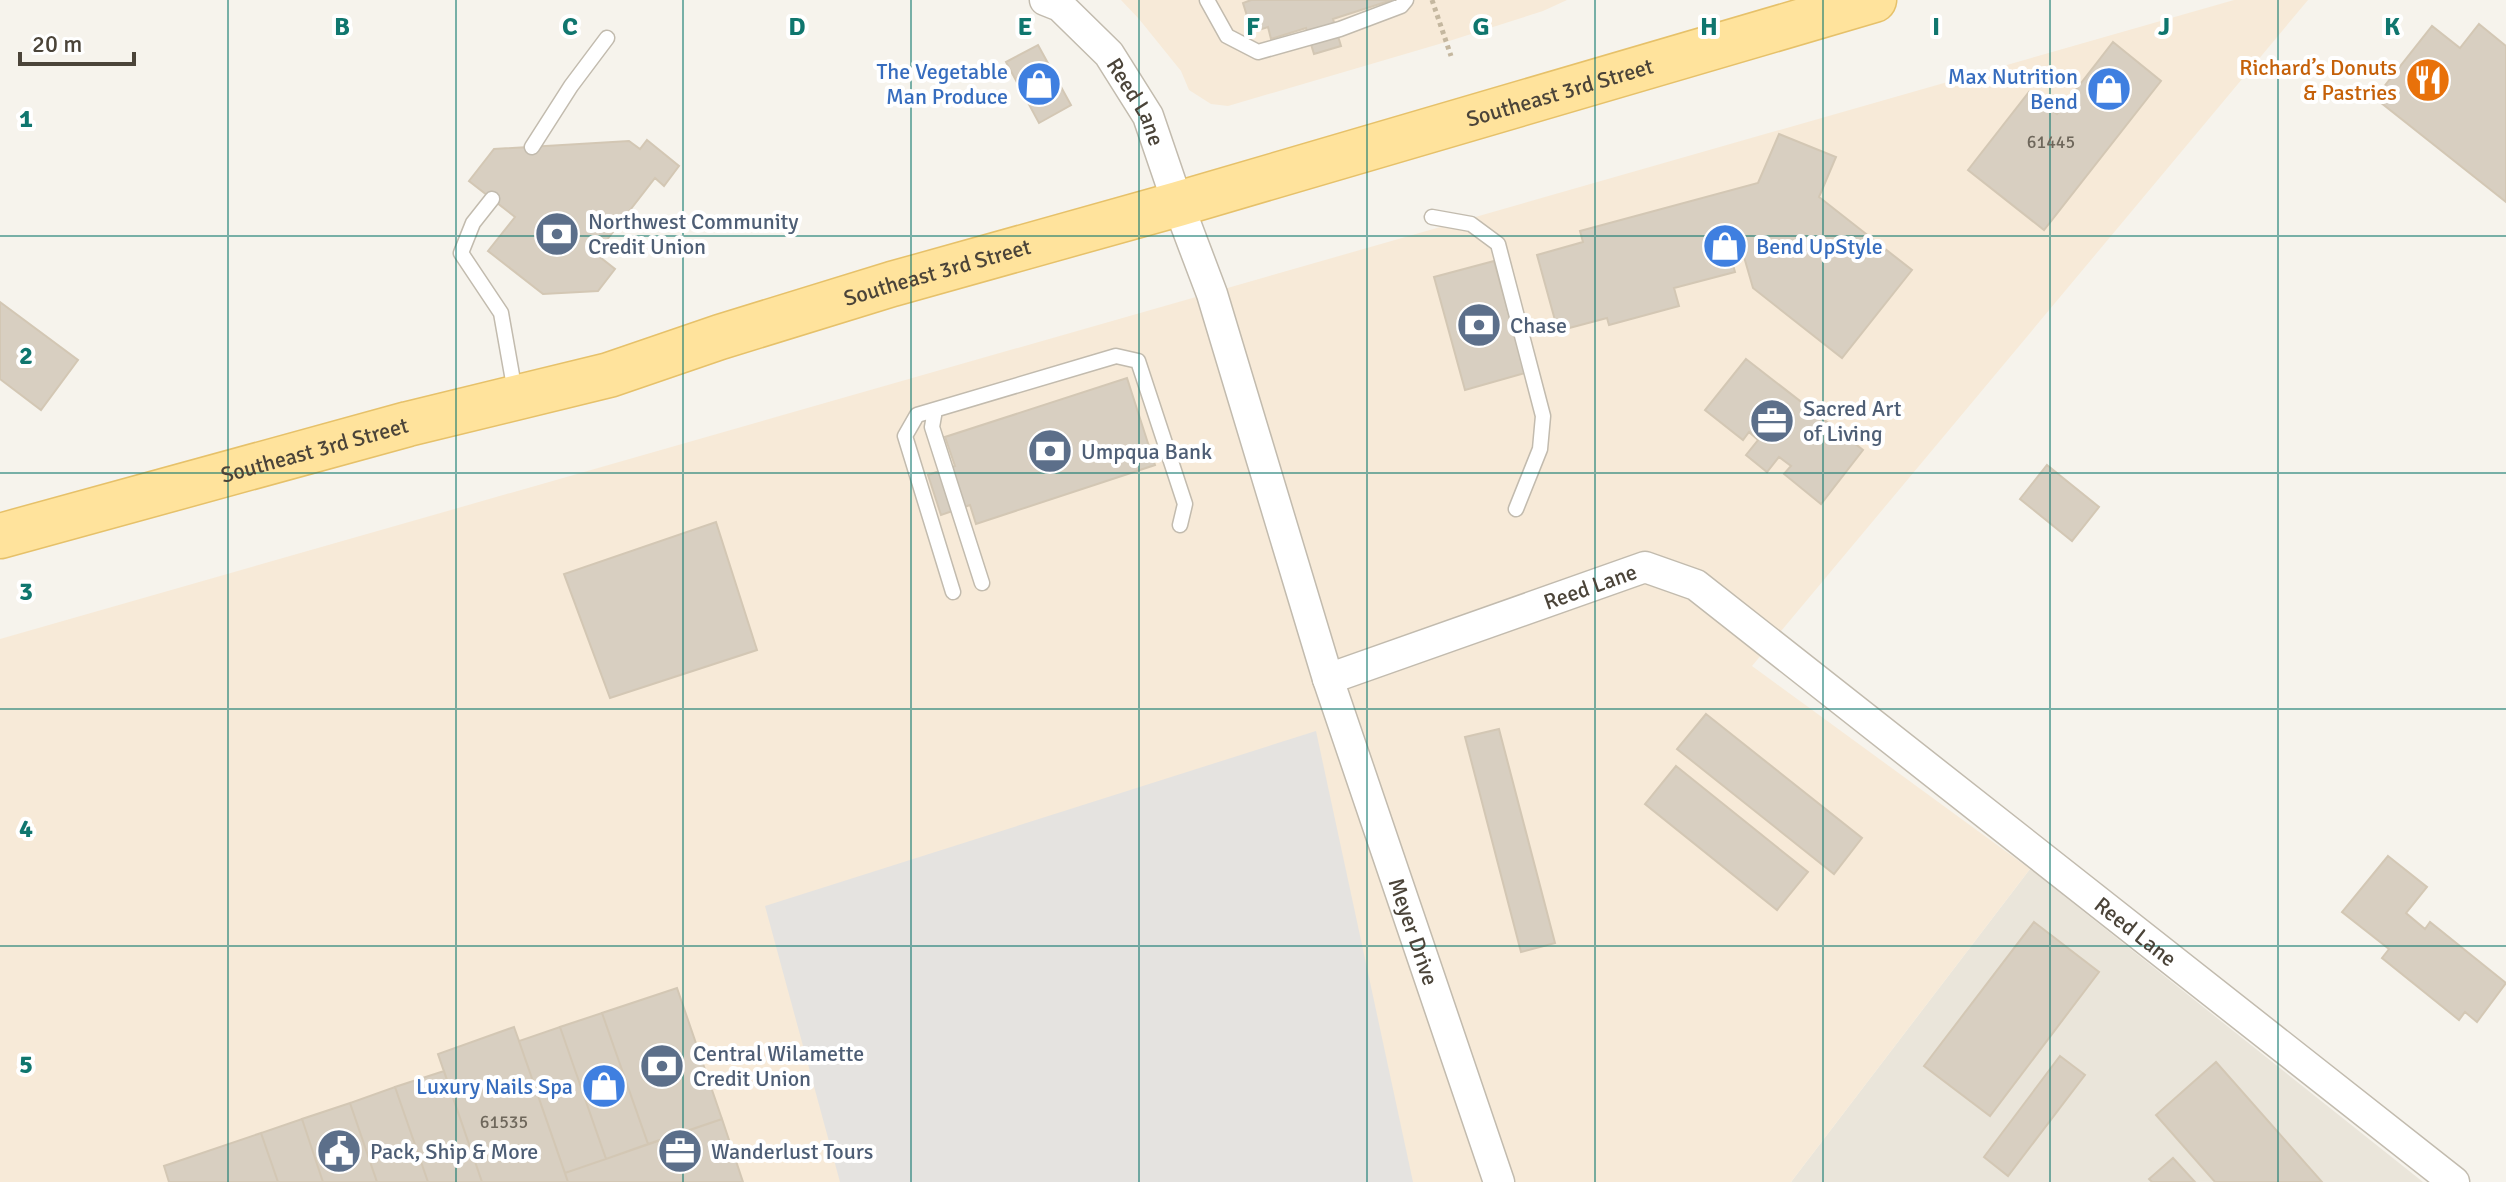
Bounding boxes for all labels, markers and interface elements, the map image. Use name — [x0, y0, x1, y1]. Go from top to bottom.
text: B — [334, 11, 350, 43]
text: C — [562, 11, 578, 43]
text: D — [788, 11, 806, 43]
text: E — [1018, 11, 1032, 43]
text: F — [1246, 11, 1260, 43]
text: G — [1472, 11, 1490, 43]
text: H — [1700, 11, 1718, 43]
text: I — [1932, 11, 1940, 43]
text: J — [2158, 11, 2170, 43]
text: K — [2384, 11, 2400, 43]
scale bar — [20, 16, 134, 66]
text: 20 m — [32, 29, 82, 59]
street label: Southeast 3rd Street — [1463, 52, 1657, 132]
street label: Reed Lane — [1101, 53, 1171, 149]
place label: Richard’s Donuts & Pastries — [2239, 54, 2397, 106]
restaurant icon: Richard’s Donuts & Pastries — [2404, 56, 2452, 104]
place label: The Vegetable Man Produce — [876, 58, 1008, 110]
shop icon: The Vegetable Man Produce — [1015, 60, 1063, 108]
place label: Max Nutrition Bend — [1948, 63, 2078, 115]
shop icon: Max Nutrition Bend — [2085, 65, 2133, 113]
text: 1 — [19, 103, 33, 135]
house number: 61445 — [2027, 131, 2075, 153]
place label: Northwest Community Credit Union — [588, 208, 799, 260]
bank icon: Northwest Community Credit Union — [533, 210, 581, 258]
shop icon: Bend UpStyle — [1701, 222, 1749, 270]
street label: Southeast 3rd Street — [840, 232, 1034, 312]
place label: Bend UpStyle — [1756, 233, 1883, 260]
bank icon: Chase — [1455, 301, 1503, 349]
place label: Chase — [1510, 312, 1567, 339]
text: 2 — [19, 340, 33, 372]
place label: Sacred Art of Living — [1803, 395, 1902, 447]
office icon: Sacred Art of Living — [1748, 397, 1796, 445]
street label: Southeast 3rd Street — [218, 411, 411, 488]
bank icon: Umpqua Bank — [1026, 427, 1074, 475]
place label: Umpqua Bank — [1081, 438, 1212, 465]
street label: Reed Lane — [1540, 558, 1640, 615]
text: 3 — [19, 576, 33, 608]
text: 4 — [19, 813, 33, 845]
street label: Meyer Drive — [1383, 874, 1445, 989]
street label: Reed Lane — [2089, 891, 2182, 972]
place label: Central Wilamette Credit Union — [693, 1040, 864, 1092]
bank icon: Central Wilamette Credit Union — [638, 1042, 686, 1090]
text: 5 — [19, 1049, 33, 1081]
shop icon: Luxury Nails Spa — [580, 1062, 628, 1110]
place label: Luxury Nails Spa — [416, 1073, 573, 1100]
house number: 61535 — [480, 1111, 528, 1133]
public building icon: Pack, Ship & More — [315, 1127, 363, 1175]
office icon: Wanderlust Tours — [656, 1127, 704, 1175]
place label: Pack, Ship & More — [370, 1138, 538, 1165]
place label: Wanderlust Tours — [711, 1138, 873, 1165]

